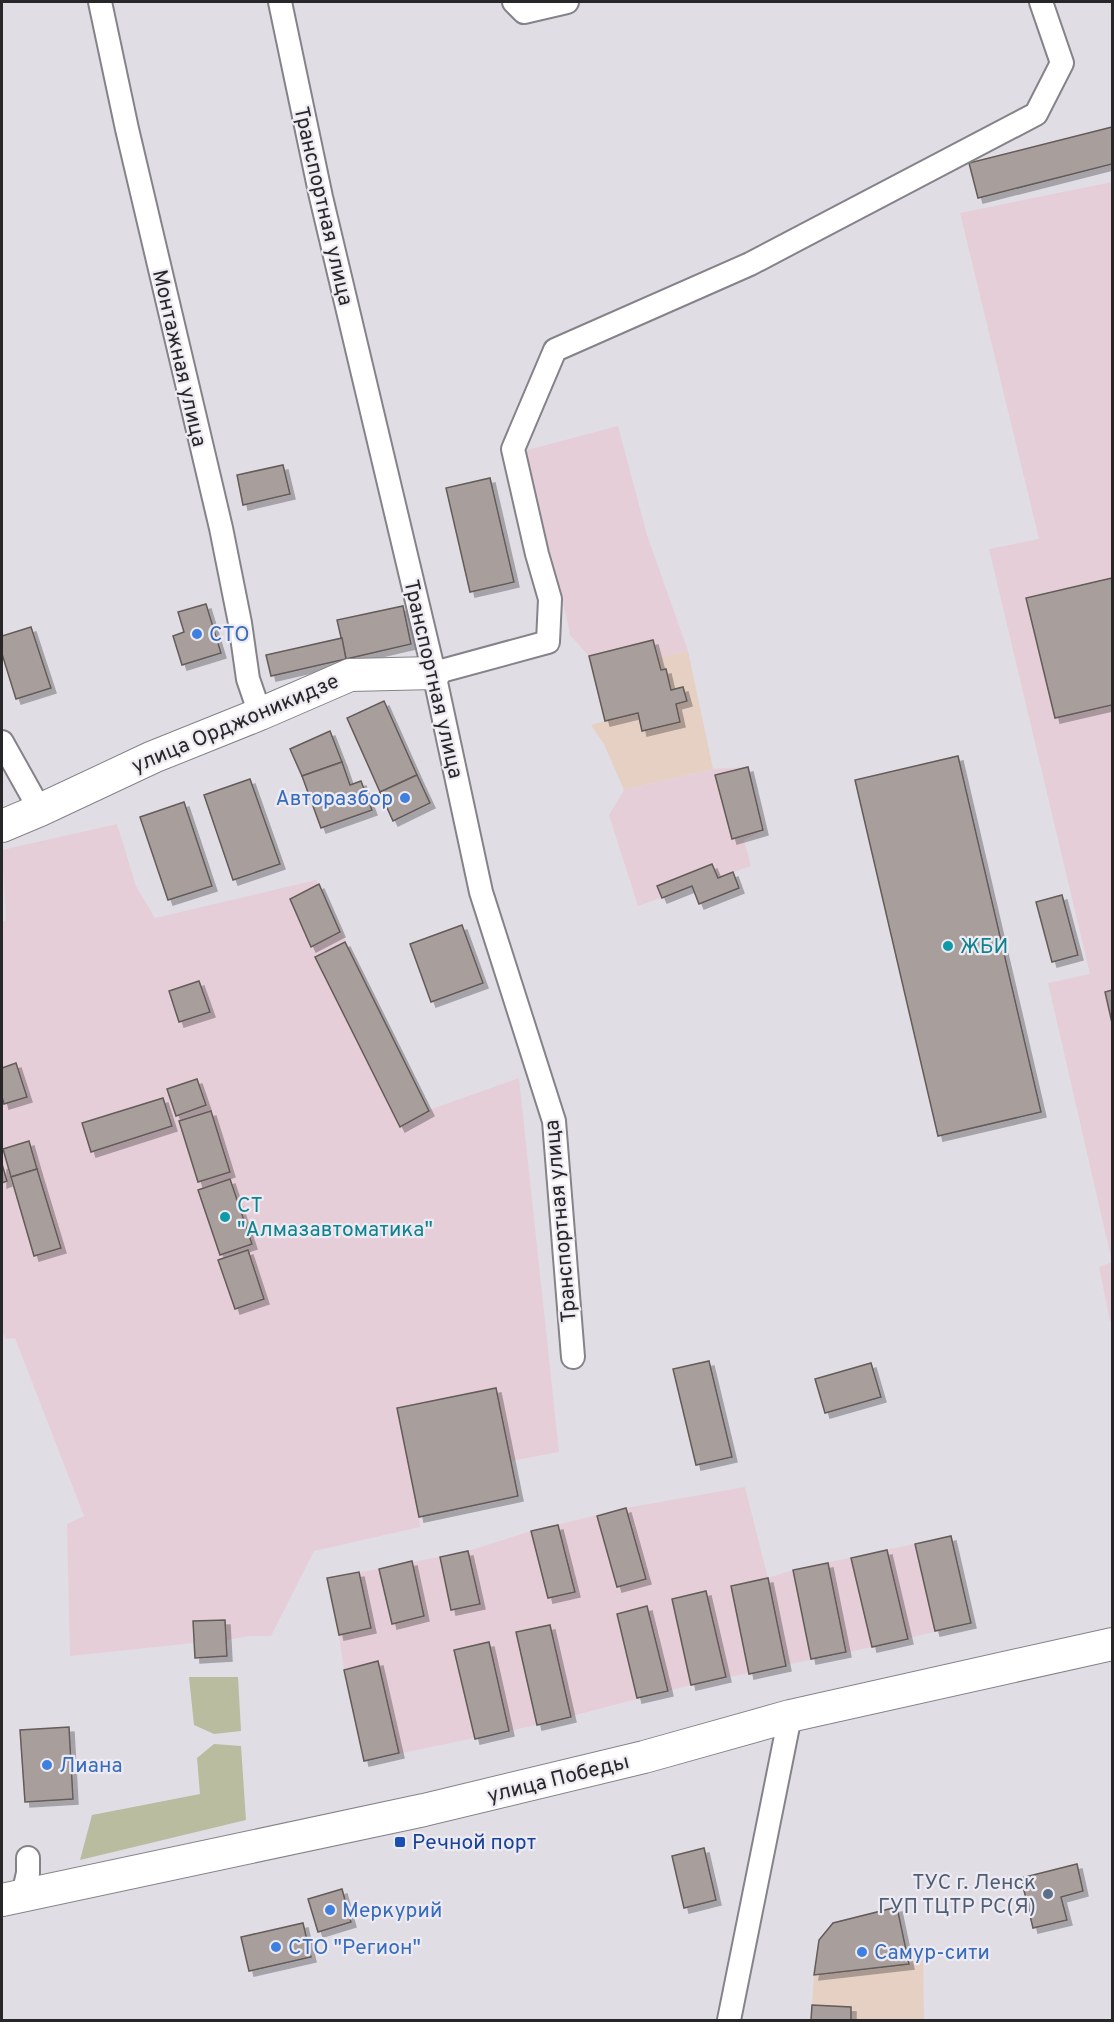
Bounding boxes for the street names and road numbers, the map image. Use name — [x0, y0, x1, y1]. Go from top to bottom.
street label: Транспортная улица — [287, 104, 359, 308]
street label: Монтажная улица — [145, 267, 212, 449]
street label: Транспортная улица — [397, 577, 469, 781]
street label: улица Орджоникидзе — [128, 668, 343, 780]
street label: Транспортная улица — [539, 1118, 584, 1323]
street label: улица Победы — [485, 1749, 632, 1810]

